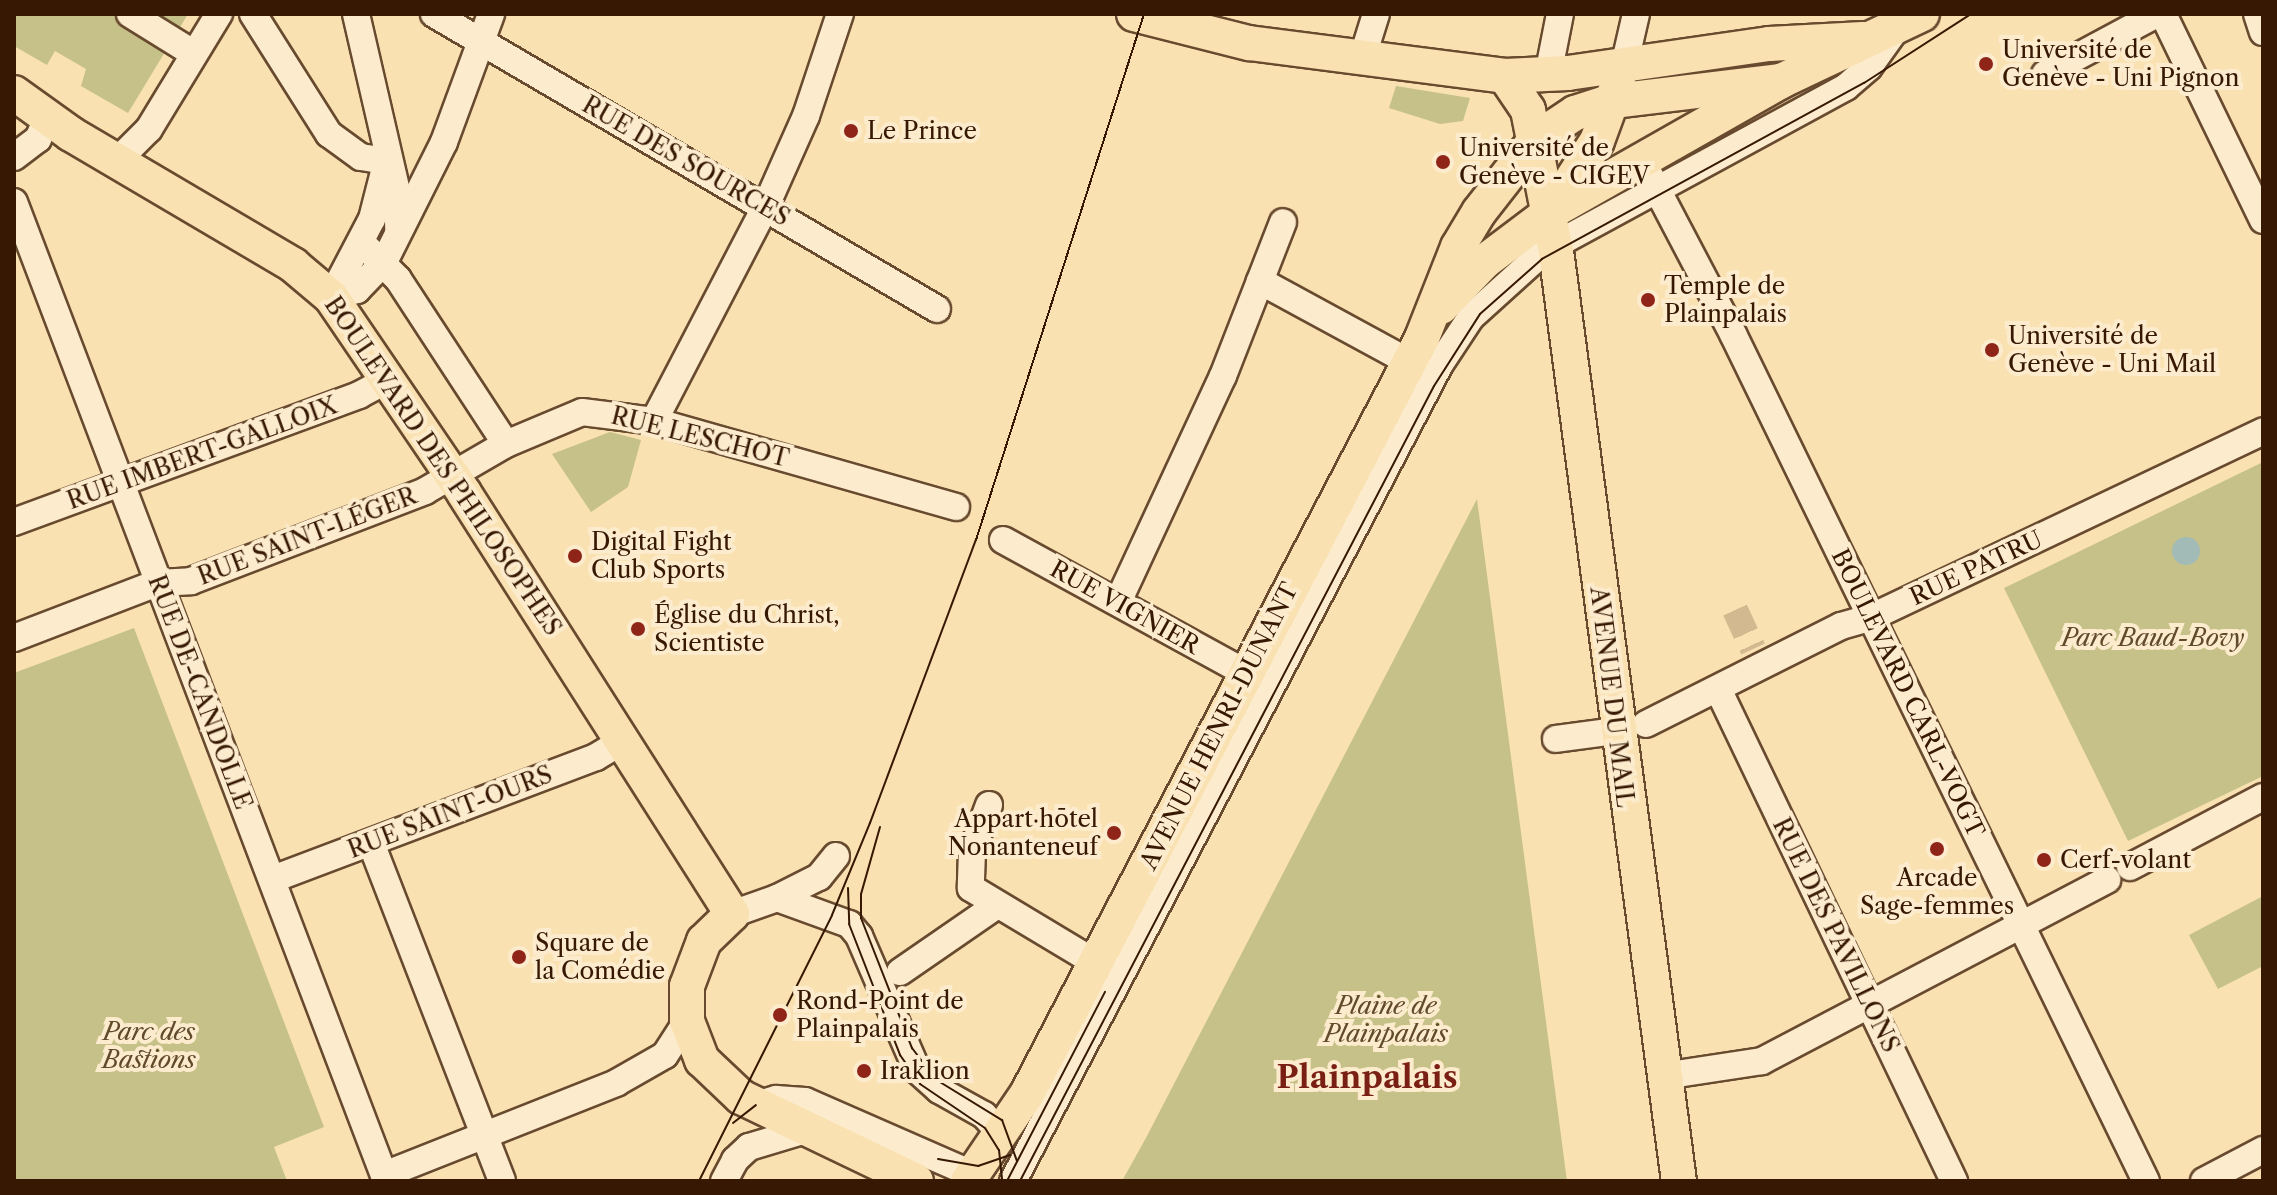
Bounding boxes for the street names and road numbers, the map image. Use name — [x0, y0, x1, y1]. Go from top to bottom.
street label: RUE DES SOURCES — [577, 90, 795, 232]
street label: BOULEVARD DES PHILOSOPHES — [318, 291, 568, 641]
street label: RUE IMBERT-GALLOIX — [63, 391, 341, 515]
street label: RUE LESCHOT — [608, 401, 792, 473]
street label: RUE SAINT-LÉGER — [194, 481, 420, 591]
street label: RUE PATRU — [1905, 525, 2047, 611]
street label: BOULEVARD CARL-VOGT — [1826, 544, 1990, 842]
street label: RUE VIGNIER — [1045, 554, 1205, 660]
street label: RUE DE-CANDOLLE — [142, 571, 258, 813]
street label: AVENUE HENRI-DUNANT — [1134, 578, 1304, 874]
street label: AVENUE DU MAIL — [1584, 585, 1640, 809]
street label: RUE SAINT-OURS — [344, 760, 556, 864]
street label: RUE DES PAVILLONS — [1767, 813, 1905, 1057]

